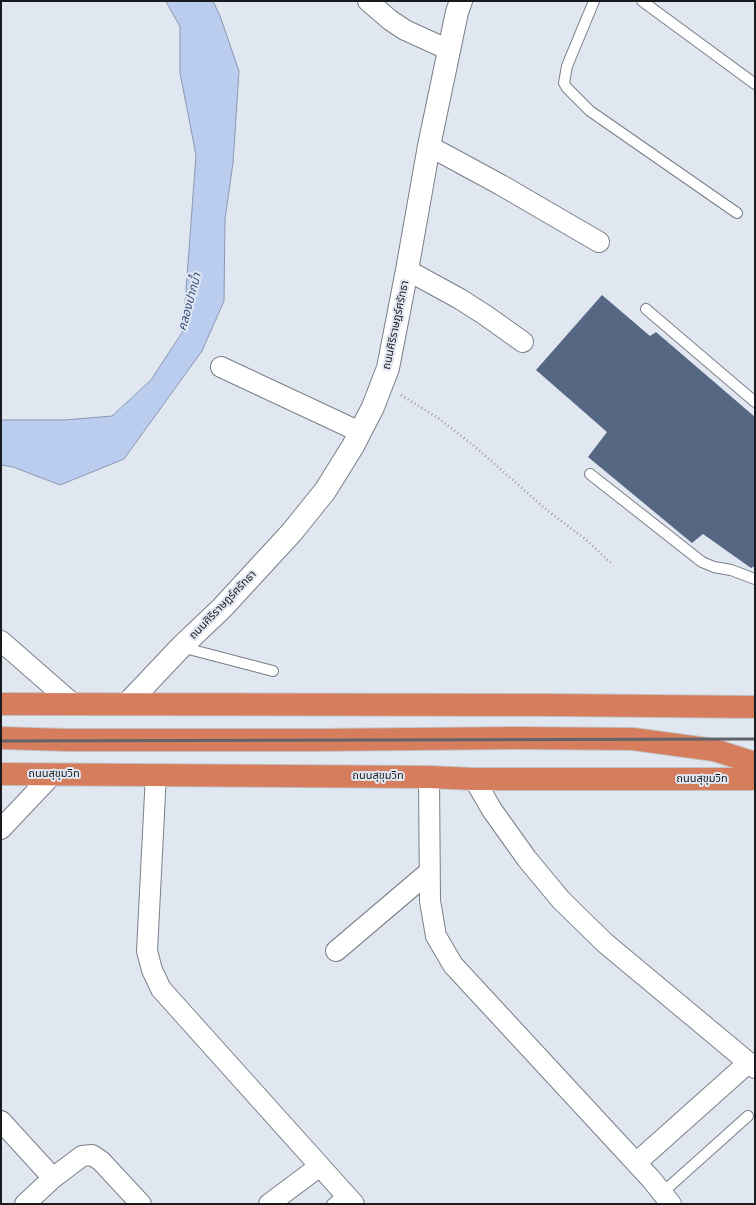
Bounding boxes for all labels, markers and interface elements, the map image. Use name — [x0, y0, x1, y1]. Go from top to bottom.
water label: คลองปากน้ำ — [175, 272, 205, 332]
street label: ถนนศิริราษฎร์ศรัทธา — [380, 279, 412, 371]
street label: ถนนศิริราษฎร์ศรัทธา — [187, 568, 259, 642]
street label: ถนนสุขุมวิท — [28, 767, 80, 781]
street label: ถนนสุขุมวิท — [352, 769, 404, 783]
street label: ถนนสุขุมวิท — [676, 772, 728, 786]

